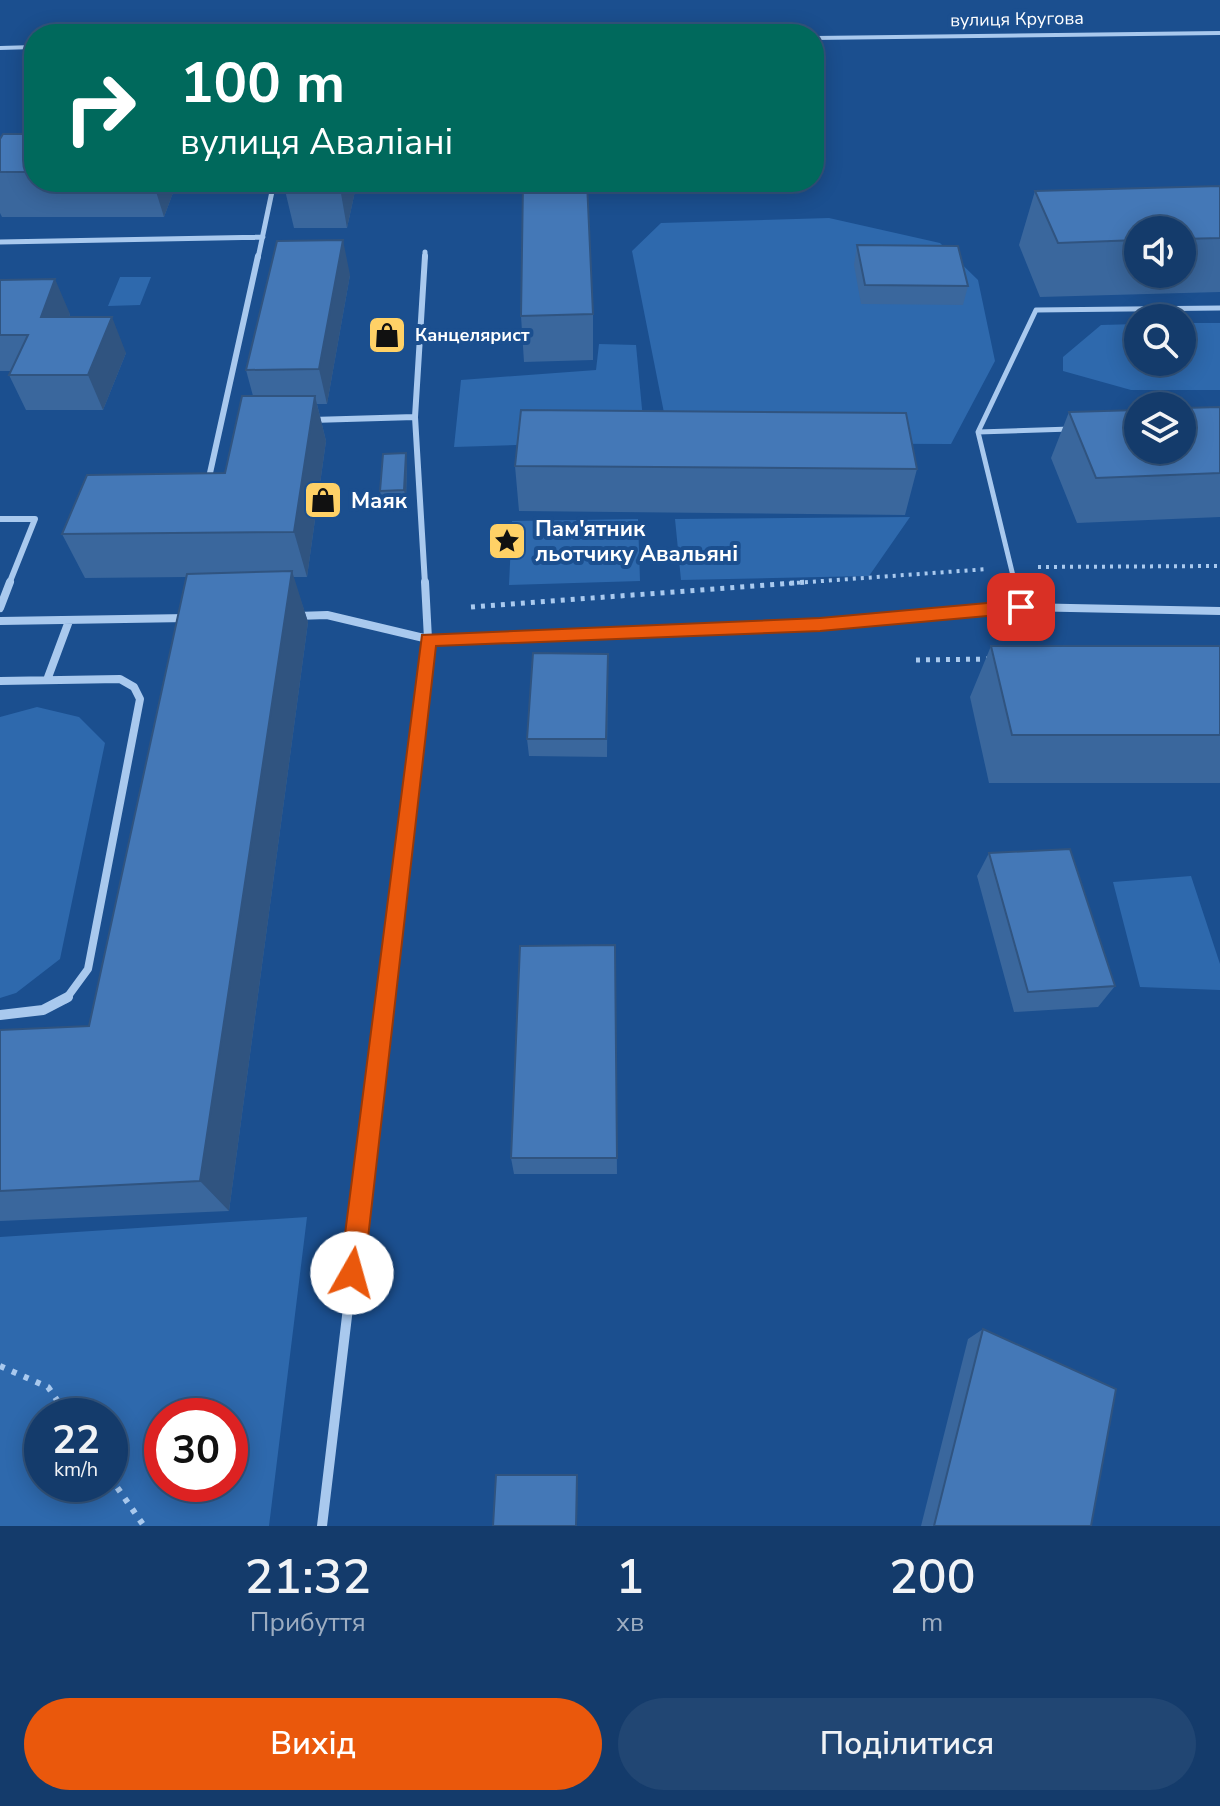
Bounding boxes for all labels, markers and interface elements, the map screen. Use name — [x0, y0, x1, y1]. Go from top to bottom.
street label: вулиця Кругова — [950, 6, 1084, 32]
text: 100 m — [180, 45, 345, 122]
icon: right — [48, 56, 152, 160]
text: вулиця Аваліані — [180, 118, 453, 167]
map controls — [1124, 216, 1196, 464]
button: sound — [1124, 216, 1196, 288]
button: search — [1124, 304, 1196, 376]
shop icon: Канцелярист — [366, 314, 408, 356]
place label: Канцелярист — [415, 323, 530, 347]
button: layers — [1124, 392, 1196, 464]
shop icon: Маяк — [302, 479, 344, 521]
place label: Маяк — [351, 486, 408, 516]
place label: Пам'ятник льотчику Авальяні — [535, 514, 738, 569]
place icon: Пам'ятник льотчику Авальяні — [486, 520, 528, 562]
pin — [987, 573, 1055, 641]
icon: arrive — [999, 585, 1043, 629]
position arrow — [310, 1231, 394, 1315]
speed limit sign: 30 — [144, 1398, 248, 1502]
text: 22 — [52, 1413, 100, 1467]
text: km/h — [54, 1456, 98, 1483]
text: 21:32 — [245, 1544, 371, 1610]
text: 1 — [616, 1544, 644, 1610]
text: 200 — [889, 1544, 975, 1610]
text: Прибуття — [250, 1605, 366, 1640]
text: хв — [616, 1605, 644, 1640]
text: m — [921, 1605, 943, 1640]
button: Вихід — [24, 1698, 602, 1790]
button: Поділитися — [618, 1698, 1196, 1790]

